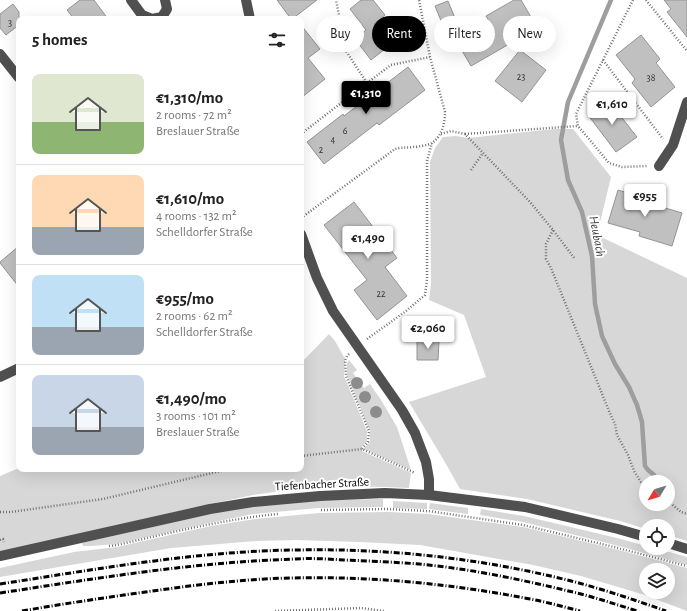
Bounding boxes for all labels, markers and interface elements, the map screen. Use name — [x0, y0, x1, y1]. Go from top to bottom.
chip: Buy — [316, 16, 364, 52]
chip: Rent — [372, 16, 426, 52]
chip: Filters — [434, 16, 495, 52]
chip: New — [503, 16, 556, 52]
house number: 3 — [8, 18, 12, 28]
icon: filters — [266, 29, 288, 51]
text: 5 homes — [32, 31, 88, 48]
house number: 23 — [517, 72, 525, 82]
house number: 38 — [647, 73, 656, 83]
pin: €1,310 — [333, 81, 399, 115]
text: €1,310 — [351, 87, 381, 100]
text: €1,310/mo — [156, 89, 223, 106]
icon: home — [64, 90, 112, 138]
pin: €1,610 — [579, 92, 645, 126]
text: €1,610 — [596, 98, 628, 111]
text: 2 rooms · 72 m² — [156, 109, 232, 122]
text: Breslauer Straße — [156, 125, 240, 138]
house number: 6 — [343, 126, 348, 136]
house number: 4 — [331, 135, 336, 145]
house number: 2 — [319, 145, 324, 155]
pin: €955 — [621, 184, 669, 218]
text: €1,610/mo — [156, 190, 224, 207]
text: €955 — [633, 190, 657, 203]
icon: home — [64, 191, 112, 239]
text: 4 rooms · 132 m² — [156, 210, 237, 223]
water label: Heubach — [586, 215, 607, 258]
text: Schelldorfer Straße — [156, 226, 253, 239]
pin: €1,490 — [335, 226, 401, 260]
text: €1,490 — [351, 232, 385, 245]
house number: 22 — [376, 289, 386, 299]
text: €955/mo — [156, 290, 214, 307]
icon: home — [64, 291, 112, 339]
text: 2 rooms · 62 m² — [156, 310, 232, 323]
pin: €2,060 — [395, 316, 461, 350]
text: €2,060 — [411, 322, 446, 335]
text: Schelldorfer Straße — [156, 326, 253, 339]
text: €1,490/mo — [156, 390, 227, 407]
icon: home — [64, 391, 112, 439]
text: 3 rooms · 101 m² — [156, 410, 236, 423]
text: Breslauer Straße — [156, 426, 240, 439]
north arrow — [639, 475, 675, 511]
map controls — [639, 475, 675, 599]
street label: Tiefenbacher Straße — [275, 476, 369, 492]
button: locate — [639, 519, 675, 555]
button: layers — [639, 563, 675, 599]

